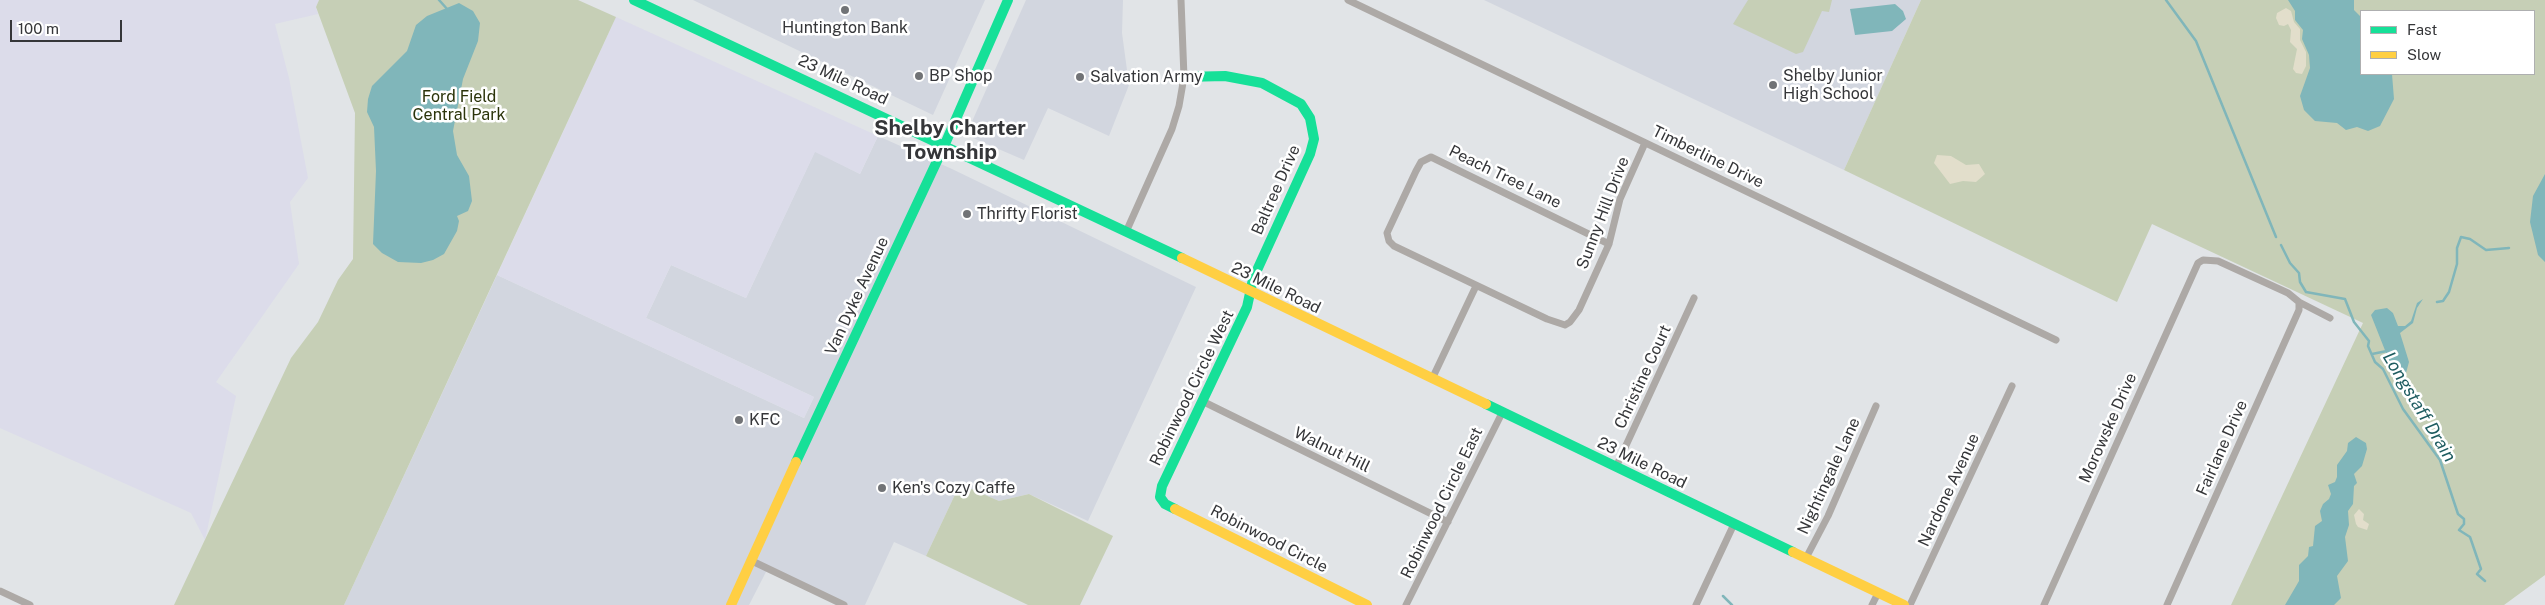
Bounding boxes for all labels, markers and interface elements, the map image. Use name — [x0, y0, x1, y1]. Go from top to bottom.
marker: Huntington Bank — [839, 4, 851, 16]
scale bar — [12, 10, 125, 42]
legend — [2360, 10, 2535, 75]
place label: Huntington Bank — [782, 18, 908, 38]
text: 100 m — [18, 20, 59, 37]
text: Fast — [2407, 21, 2437, 38]
text: Slow — [2407, 46, 2441, 63]
street label: 23 Mile Road — [795, 51, 891, 109]
place label: BP Shop — [929, 66, 992, 86]
place label: Shelby Junior High School — [1783, 66, 1883, 104]
place label: Salvation Army — [1090, 67, 1203, 87]
marker: BP Shop — [913, 70, 925, 82]
marker: Salvation Army — [1074, 71, 1086, 83]
marker: Shelby Junior High School — [1767, 79, 1779, 91]
park label: Ford Field Central Park — [413, 87, 505, 125]
district label: Shelby Charter Township — [874, 116, 1026, 166]
street label: Timberline Drive — [1649, 122, 1767, 192]
street label: Peach Tree Lane — [1446, 141, 1564, 213]
street label: Baltree Drive — [1248, 142, 1304, 238]
street label: Sunny Hill Drive — [1573, 154, 1633, 272]
place label: Thrifty Florist — [977, 204, 1078, 224]
marker: Thrifty Florist — [961, 208, 973, 220]
street label: Van Dyke Avenue — [821, 234, 893, 358]
street label: 23 Mile Road — [1228, 258, 1324, 318]
street label: Robinwood Circle West — [1146, 307, 1238, 469]
street label: Christine Court — [1611, 322, 1675, 432]
water label: Longstaff Drain — [2378, 348, 2460, 466]
street label: Morowske Drive — [2075, 370, 2141, 486]
street label: Fairlane Drive — [2192, 397, 2252, 499]
place label: KFC — [749, 410, 780, 430]
marker: KFC — [733, 414, 745, 426]
street label: Nightingale Lane — [1794, 415, 1864, 537]
street label: Walnut Hill — [1291, 423, 1373, 477]
street label: Robinwood Circle East — [1397, 424, 1487, 582]
street label: Nardone Avenue — [1914, 430, 1984, 550]
street label: 23 Mile Road — [1594, 433, 1690, 493]
place label: Ken's Cozy Caffe — [892, 478, 1015, 498]
marker: Ken's Cozy Caffe — [876, 482, 888, 494]
street label: Robinwood Circle — [1207, 501, 1331, 577]

